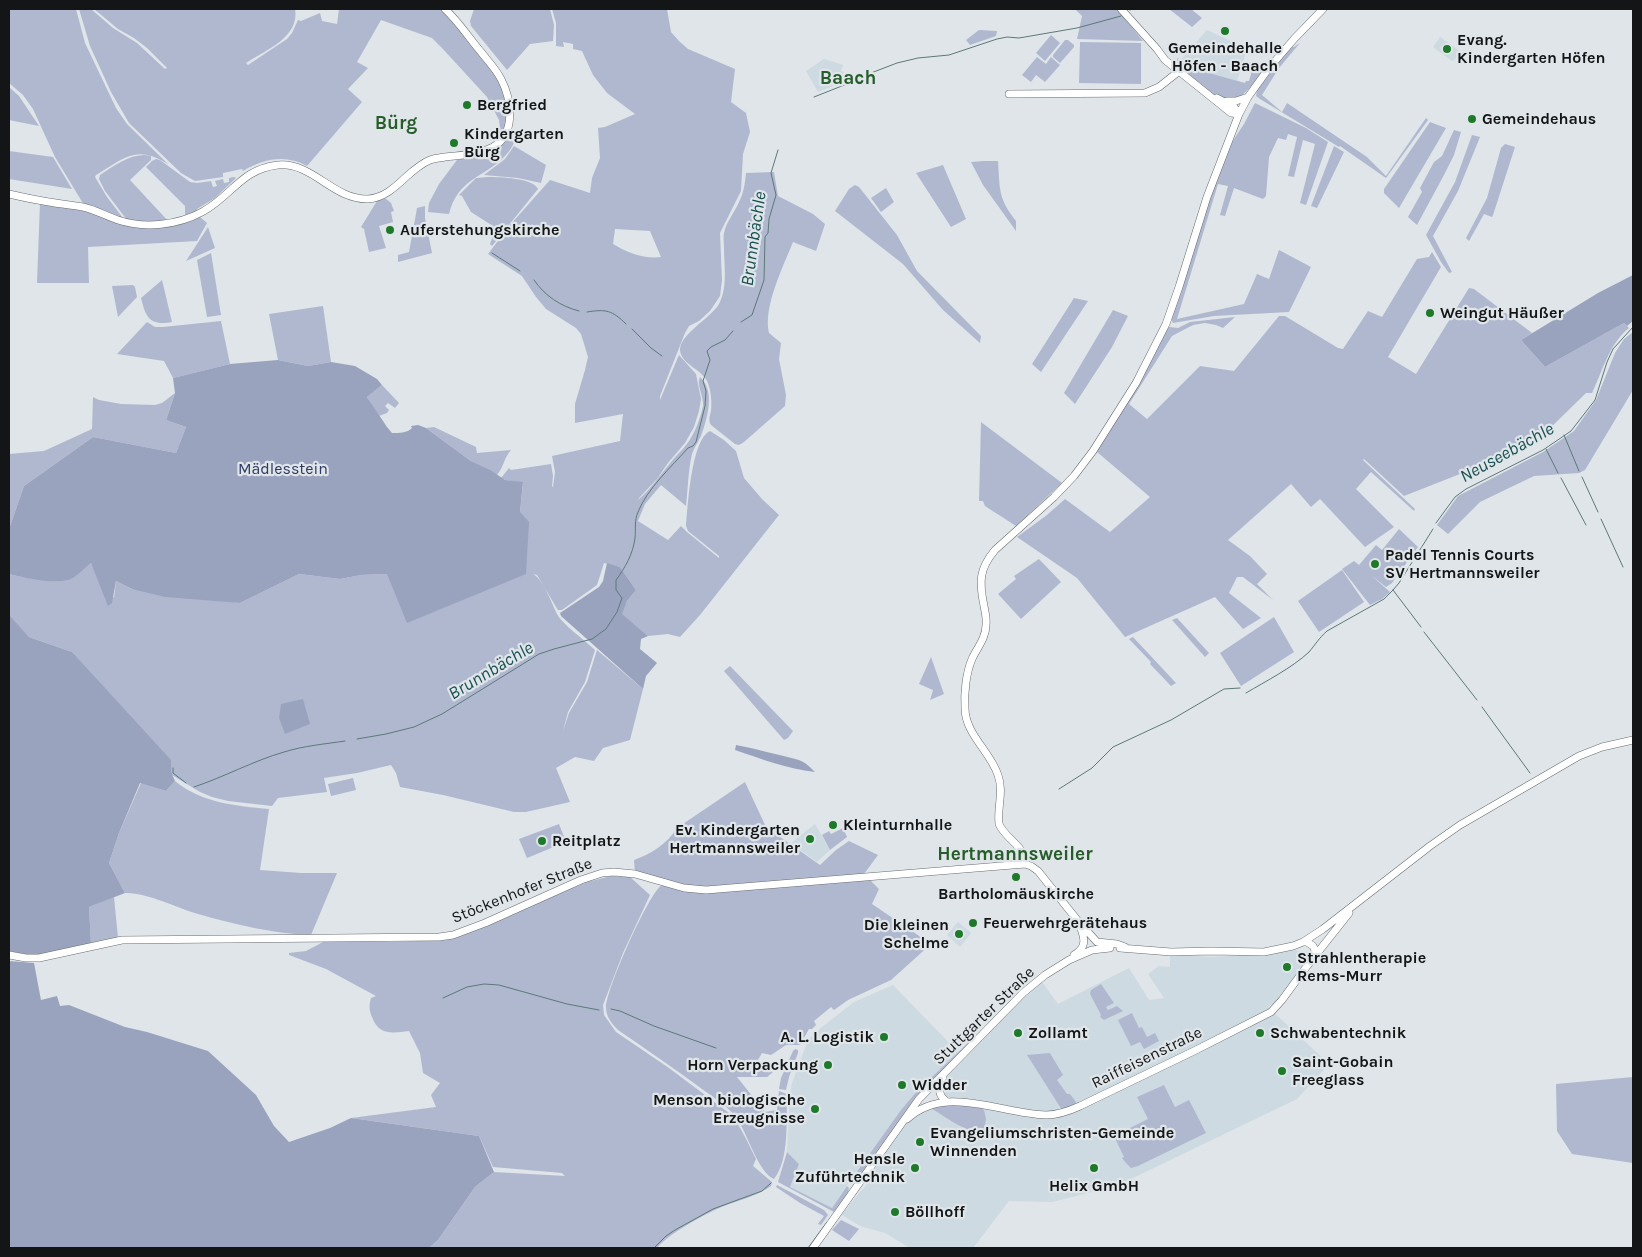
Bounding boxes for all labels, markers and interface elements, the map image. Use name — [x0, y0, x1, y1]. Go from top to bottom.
marker: Gemeindehalle Höfen - Baach — [1219, 25, 1231, 37]
place label: Evang. Kindergarten Höfen — [1457, 30, 1606, 68]
place label: Gemeindehalle Höfen - Baach — [1168, 38, 1282, 76]
marker: Evang. Kindergarten Höfen — [1441, 43, 1453, 55]
district label: Baach — [820, 68, 876, 90]
place label: Bergfried — [477, 95, 547, 115]
marker: Bergfried — [461, 99, 473, 111]
place label: Gemeindehaus — [1482, 109, 1596, 129]
district label: Bürg — [375, 113, 417, 135]
marker: Gemeindehaus — [1466, 113, 1478, 125]
place label: Kindergarten Bürg — [464, 124, 564, 162]
marker: Kindergarten Bürg — [448, 137, 460, 149]
water label: Brunnbächle — [737, 190, 771, 288]
place label: Auferstehungskirche — [400, 220, 560, 240]
marker: Auferstehungskirche — [384, 224, 396, 236]
place label: Weingut Häußer — [1440, 303, 1564, 323]
marker: Weingut Häußer — [1424, 307, 1436, 319]
water label: Neuseebächle — [1456, 418, 1558, 488]
park label: Mädlesstein — [238, 459, 328, 479]
place label: Padel Tennis Courts SV Hertmannsweiler — [1385, 545, 1540, 583]
marker: Padel Tennis Courts SV Hertmannsweiler — [1369, 558, 1381, 570]
water label: Brunnbächle — [445, 637, 537, 705]
place label: Kleinturnhalle — [843, 815, 952, 835]
marker: Kleinturnhalle — [827, 819, 839, 831]
place label: Ev. Kindergarten Hertmannsweiler — [669, 820, 800, 858]
place label: Reitplatz — [552, 831, 621, 851]
marker: Ev. Kindergarten Hertmannsweiler — [804, 833, 816, 845]
marker: Reitplatz — [536, 835, 548, 847]
district label: Hertmannsweiler — [937, 844, 1093, 866]
street label: Stöckenhofer Straße — [449, 854, 595, 928]
marker: Bartholomäuskirche — [1010, 871, 1022, 883]
place label: Bartholomäuskirche — [938, 884, 1094, 904]
place label: Feuerwehrgerätehaus — [983, 913, 1147, 933]
place label: Die kleinen Schelme — [864, 915, 949, 953]
marker: Feuerwehrgerätehaus — [967, 917, 979, 929]
marker: Die kleinen Schelme — [953, 928, 965, 940]
place label: Strahlentherapie Rems-Murr — [1297, 948, 1426, 986]
marker: Strahlentherapie Rems-Murr — [1281, 961, 1293, 973]
street label: Stuttgarter Straße — [929, 963, 1039, 1069]
place label: Zollamt — [1028, 1023, 1088, 1043]
street label: Raiffeisenstraße — [1089, 1023, 1205, 1093]
place label: Schwabentechnik — [1270, 1023, 1406, 1043]
place label: A. L. Logistik — [780, 1027, 874, 1047]
marker: Zollamt — [1012, 1027, 1024, 1039]
marker: Schwabentechnik — [1254, 1027, 1266, 1039]
marker: A. L. Logistik — [878, 1031, 890, 1043]
place label: Saint-Gobain Freeglass — [1292, 1052, 1393, 1090]
place label: Horn Verpackung — [687, 1055, 818, 1075]
marker: Horn Verpackung — [822, 1059, 834, 1071]
marker: Saint-Gobain Freeglass — [1276, 1065, 1288, 1077]
place label: Widder — [912, 1075, 967, 1095]
marker: Widder — [896, 1079, 908, 1091]
place label: Menson biologische Erzeugnisse — [653, 1090, 805, 1128]
marker: Menson biologische Erzeugnisse — [809, 1103, 821, 1115]
place label: Evangeliumschristen-Gemeinde Winnenden — [930, 1123, 1174, 1161]
marker: Evangeliumschristen-Gemeinde Winnenden — [914, 1136, 926, 1148]
place label: Hensle Zuführtechnik — [795, 1149, 905, 1187]
marker: Hensle Zuführtechnik — [909, 1162, 921, 1174]
marker: Helix GmbH — [1088, 1162, 1100, 1174]
place label: Helix GmbH — [1049, 1176, 1139, 1196]
place label: Böllhoff — [905, 1202, 965, 1222]
marker: Böllhoff — [889, 1206, 901, 1218]

